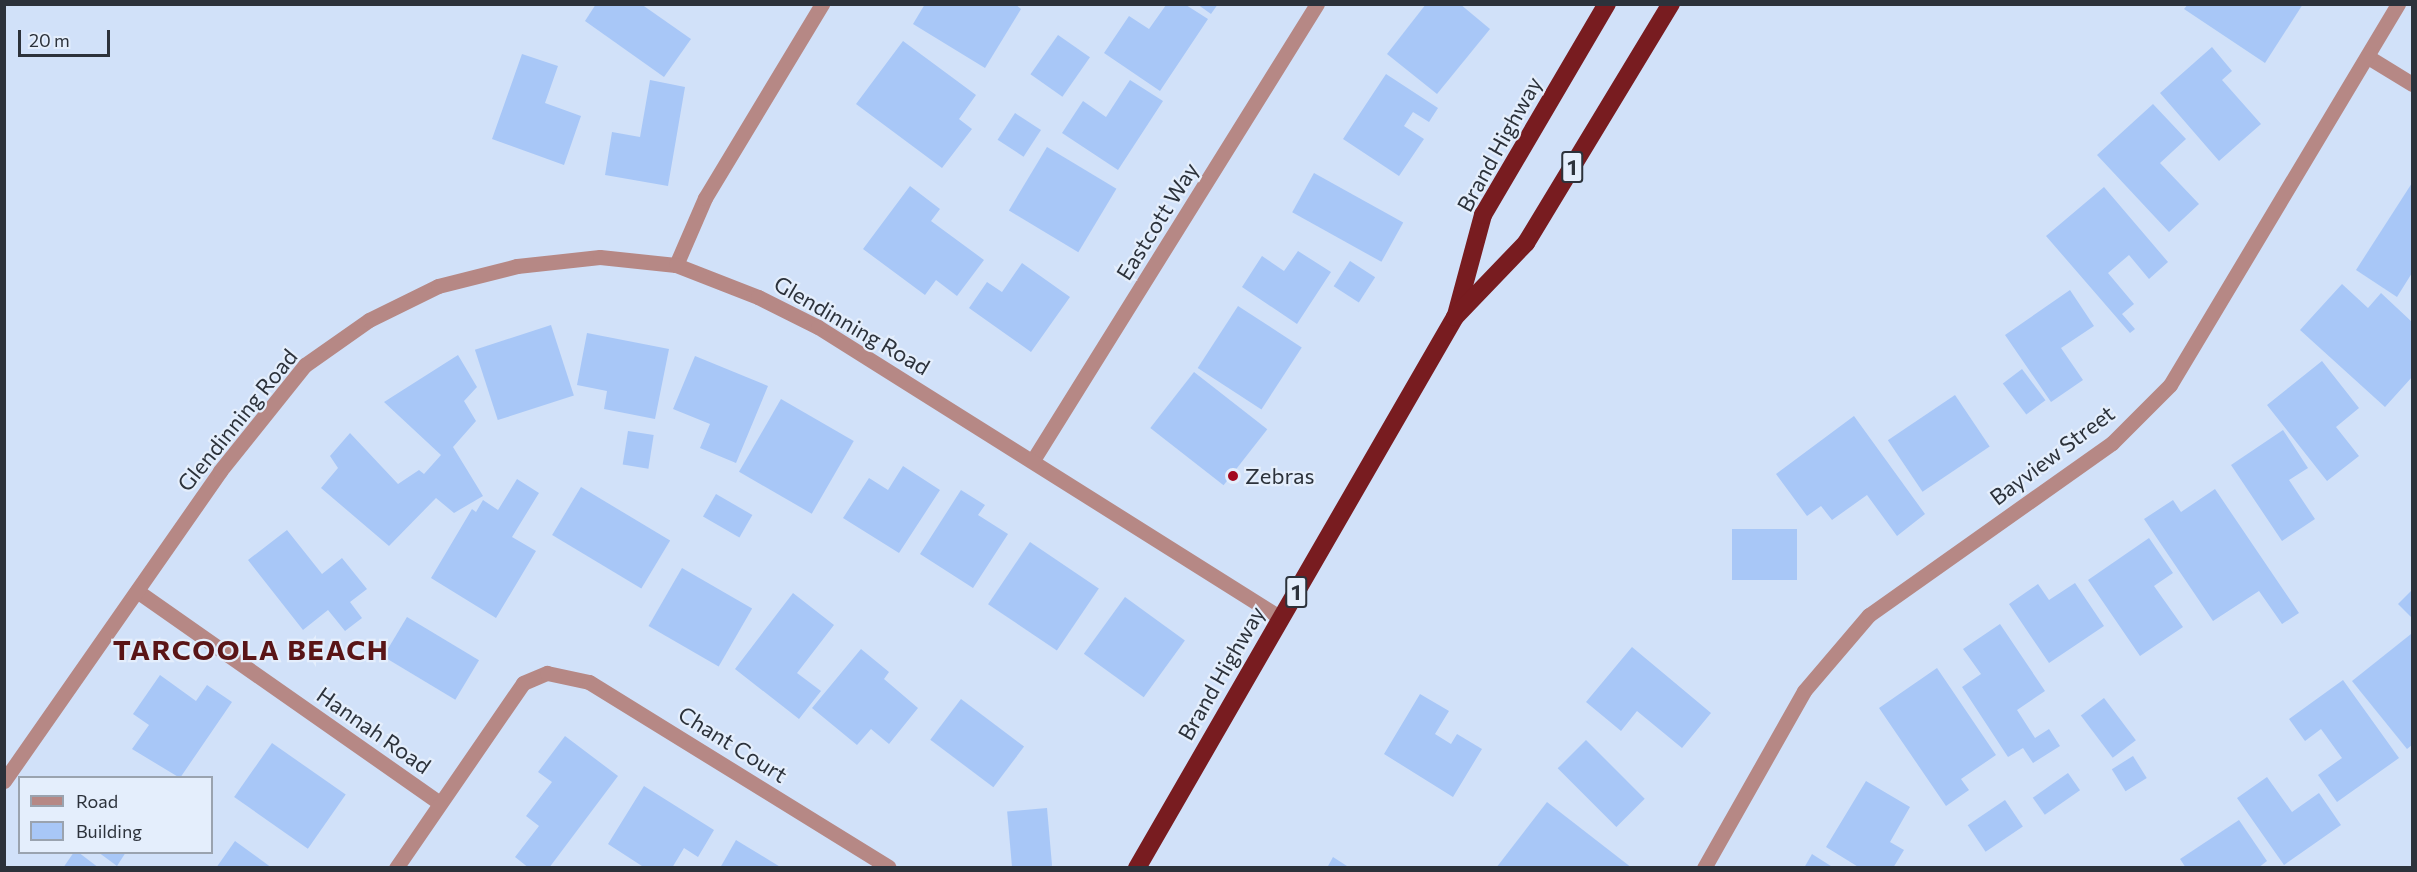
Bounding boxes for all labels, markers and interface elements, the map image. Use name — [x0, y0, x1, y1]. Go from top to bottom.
scale bar — [21, 18, 112, 56]
text: 20 m — [29, 29, 70, 51]
street label: Brand Highway — [1451, 72, 1547, 216]
road number: 1 — [1560, 149, 1584, 185]
street label: Eastcott Way — [1110, 157, 1204, 285]
street label: Glendinning Road — [770, 270, 934, 380]
street label: Glendinning Road — [172, 344, 302, 496]
street label: Bayview Street — [1985, 400, 2119, 510]
place label: Zebras — [1245, 463, 1314, 489]
marker: Zebras — [1226, 469, 1240, 483]
road number: 1 — [1284, 574, 1308, 610]
street label: Brand Highway — [1172, 601, 1270, 745]
district label: TARCOOLA BEACH — [113, 632, 389, 666]
street label: Hannah Road — [312, 681, 436, 779]
street label: Chant Court — [674, 700, 792, 788]
legend — [18, 776, 213, 854]
text: Road — [76, 790, 118, 812]
text: Building — [76, 820, 142, 842]

